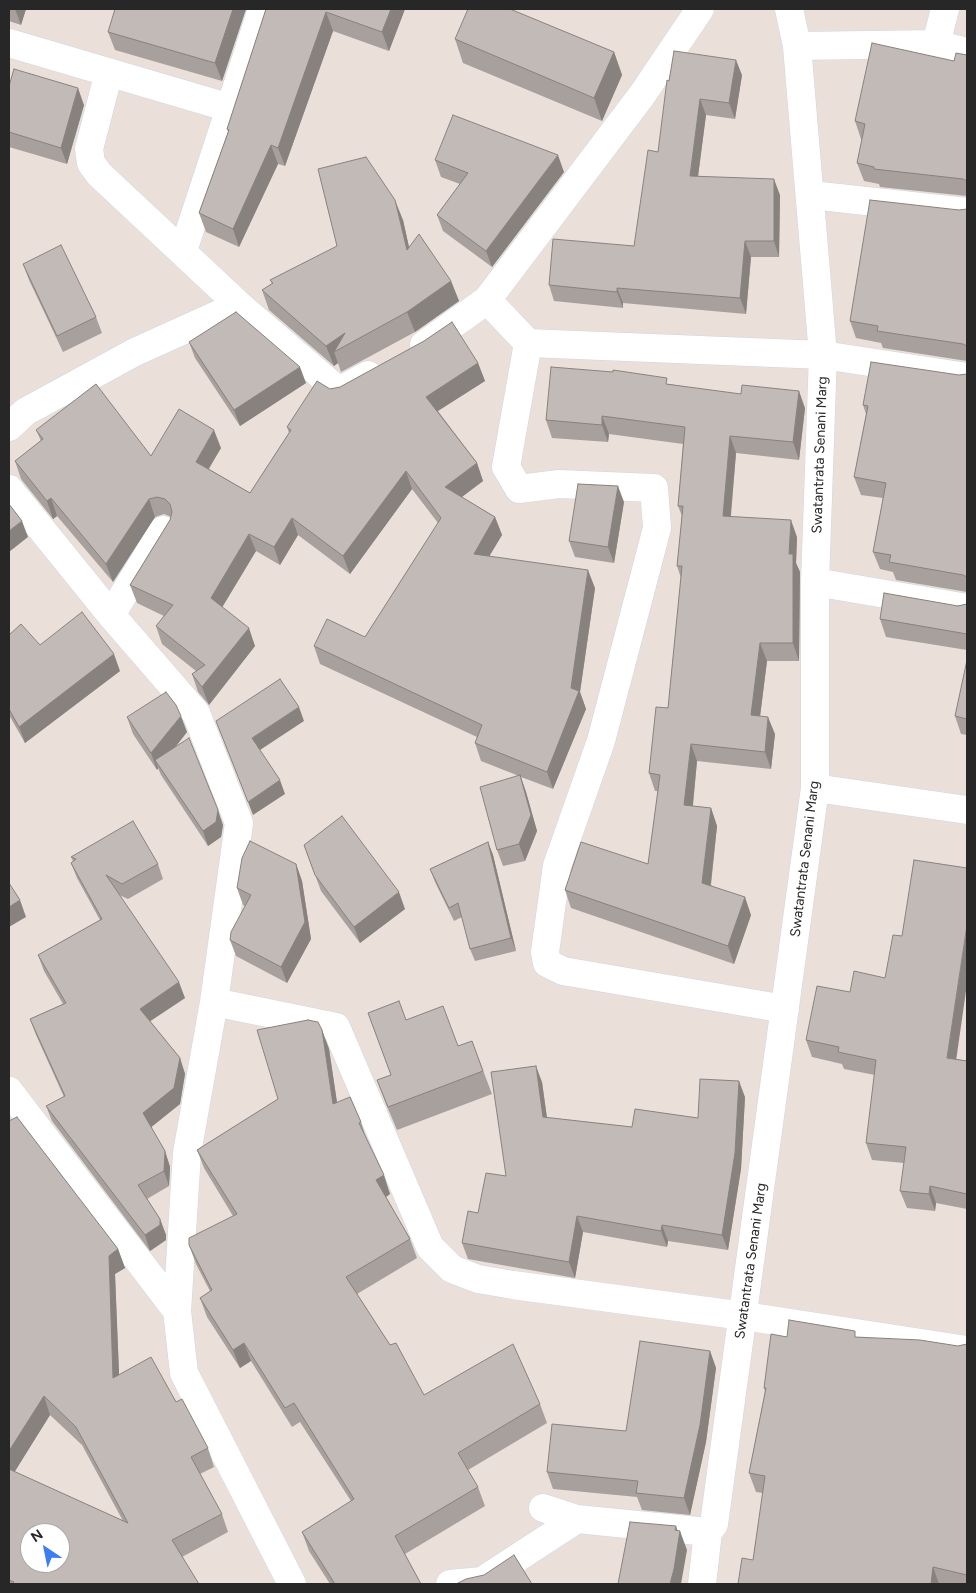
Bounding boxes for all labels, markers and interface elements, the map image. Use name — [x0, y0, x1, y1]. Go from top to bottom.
street label: Swatantrata Senani Marg — [809, 376, 831, 534]
street label: Swatantrata Senani Marg — [787, 780, 823, 938]
street label: Swatantrata Senani Marg — [732, 1182, 770, 1340]
north arrow — [20, 1523, 70, 1573]
text: N — [28, 1526, 46, 1546]

